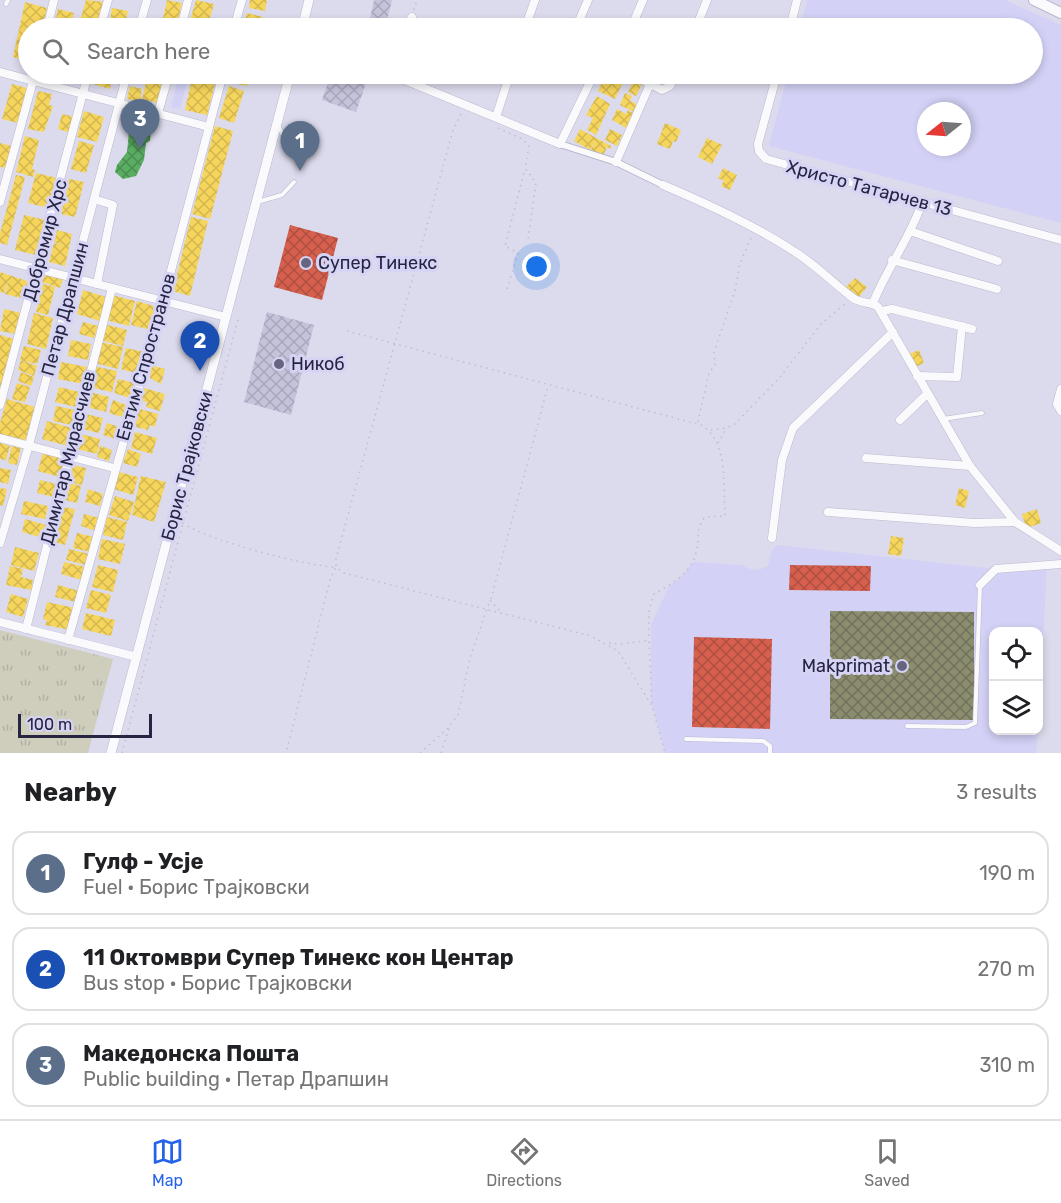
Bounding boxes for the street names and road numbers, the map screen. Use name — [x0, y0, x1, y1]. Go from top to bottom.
street label: Христо Татарчев 13 — [784, 155, 954, 221]
street label: Добромир Хрс — [18, 177, 72, 303]
street label: Петар Драпшин — [37, 240, 93, 378]
street label: Евтим Спространов — [112, 271, 180, 443]
street label: Димитар Мирасчиев — [36, 369, 100, 547]
street label: Борис Трајковски — [156, 389, 218, 543]

